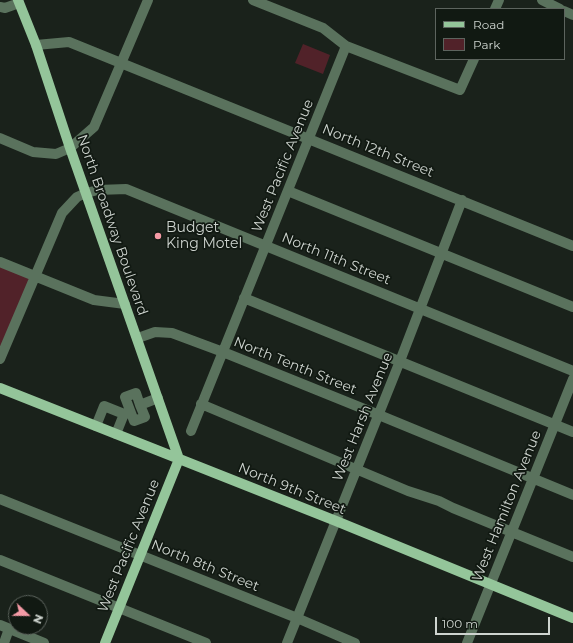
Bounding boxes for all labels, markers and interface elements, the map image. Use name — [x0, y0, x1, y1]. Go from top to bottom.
legend — [435, 8, 565, 60]
text: Road — [473, 17, 504, 32]
text: Park — [473, 37, 500, 52]
street label: West Pacific Avenue — [249, 97, 317, 235]
street label: North 12th Street — [320, 121, 436, 181]
street label: North Broadway Boulevard — [73, 132, 151, 318]
place label: Budget King Motel — [166, 220, 242, 252]
street label: North 11th Street — [279, 229, 393, 289]
marker: Budget King Motel — [153, 231, 163, 241]
street label: North Tenth Street — [231, 334, 359, 398]
street label: West Harsh Avenue — [329, 350, 397, 484]
street label: West Hamilton Avenue — [469, 428, 545, 584]
street label: North 9th Street — [236, 460, 348, 518]
street label: West Pacific Avenue — [95, 477, 163, 615]
street label: North 8th Street — [149, 537, 261, 595]
north arrow — [8, 595, 48, 635]
scale bar — [437, 609, 552, 635]
text: N — [30, 612, 46, 626]
text: 100 m — [442, 616, 478, 631]

